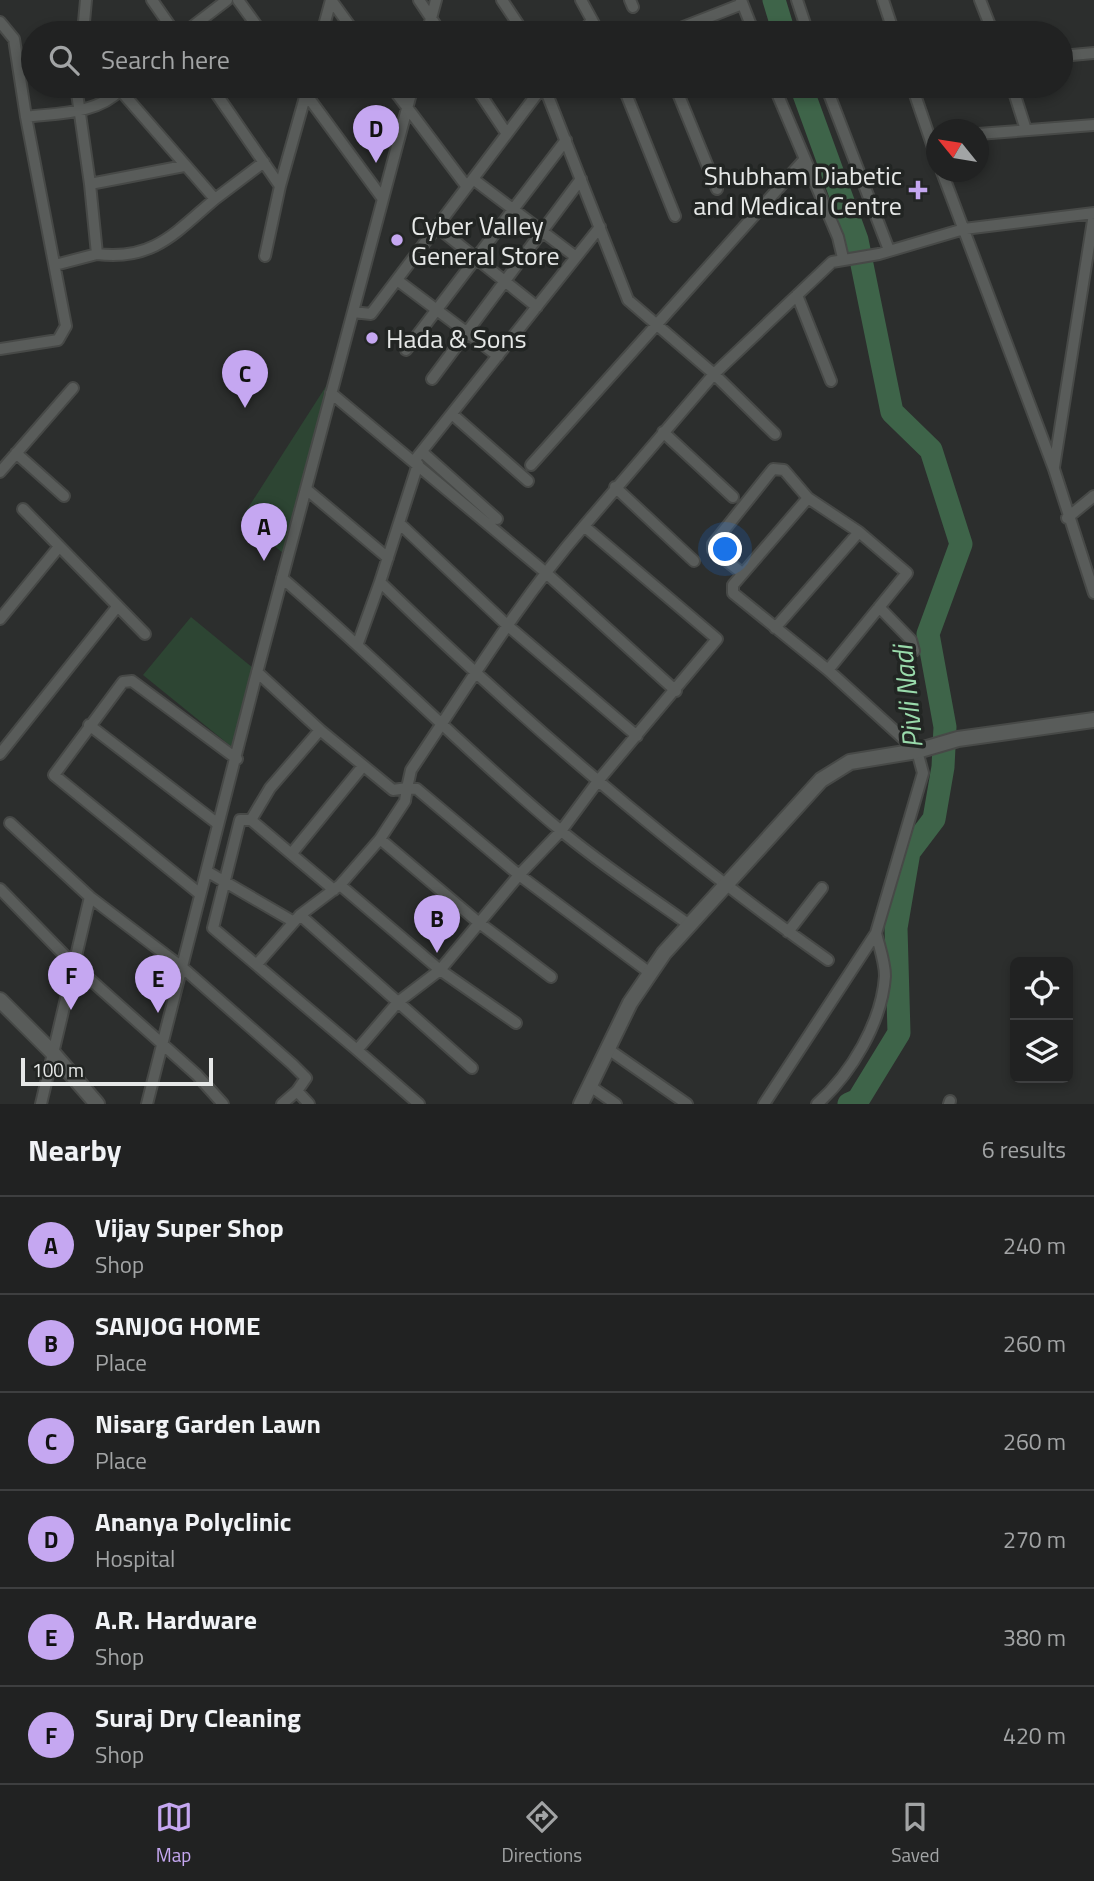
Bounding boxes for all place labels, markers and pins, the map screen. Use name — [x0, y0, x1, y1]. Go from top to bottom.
pin: D — [353, 105, 399, 163]
place label: Shubham Diabetic and Medical Centre — [693, 156, 902, 225]
marker: Shubham Diabetic and Medical Centre — [908, 180, 928, 200]
place label: Cyber Valley General Store — [411, 206, 560, 275]
marker: Cyber Valley General Store — [389, 232, 405, 248]
place label: Hada & Sons — [386, 319, 527, 358]
marker: Hada & Sons — [364, 330, 380, 346]
pin: C — [222, 350, 268, 408]
pin: A — [241, 503, 287, 561]
pin: B — [414, 895, 460, 953]
pin: F — [48, 952, 94, 1010]
pin: E — [135, 955, 181, 1013]

